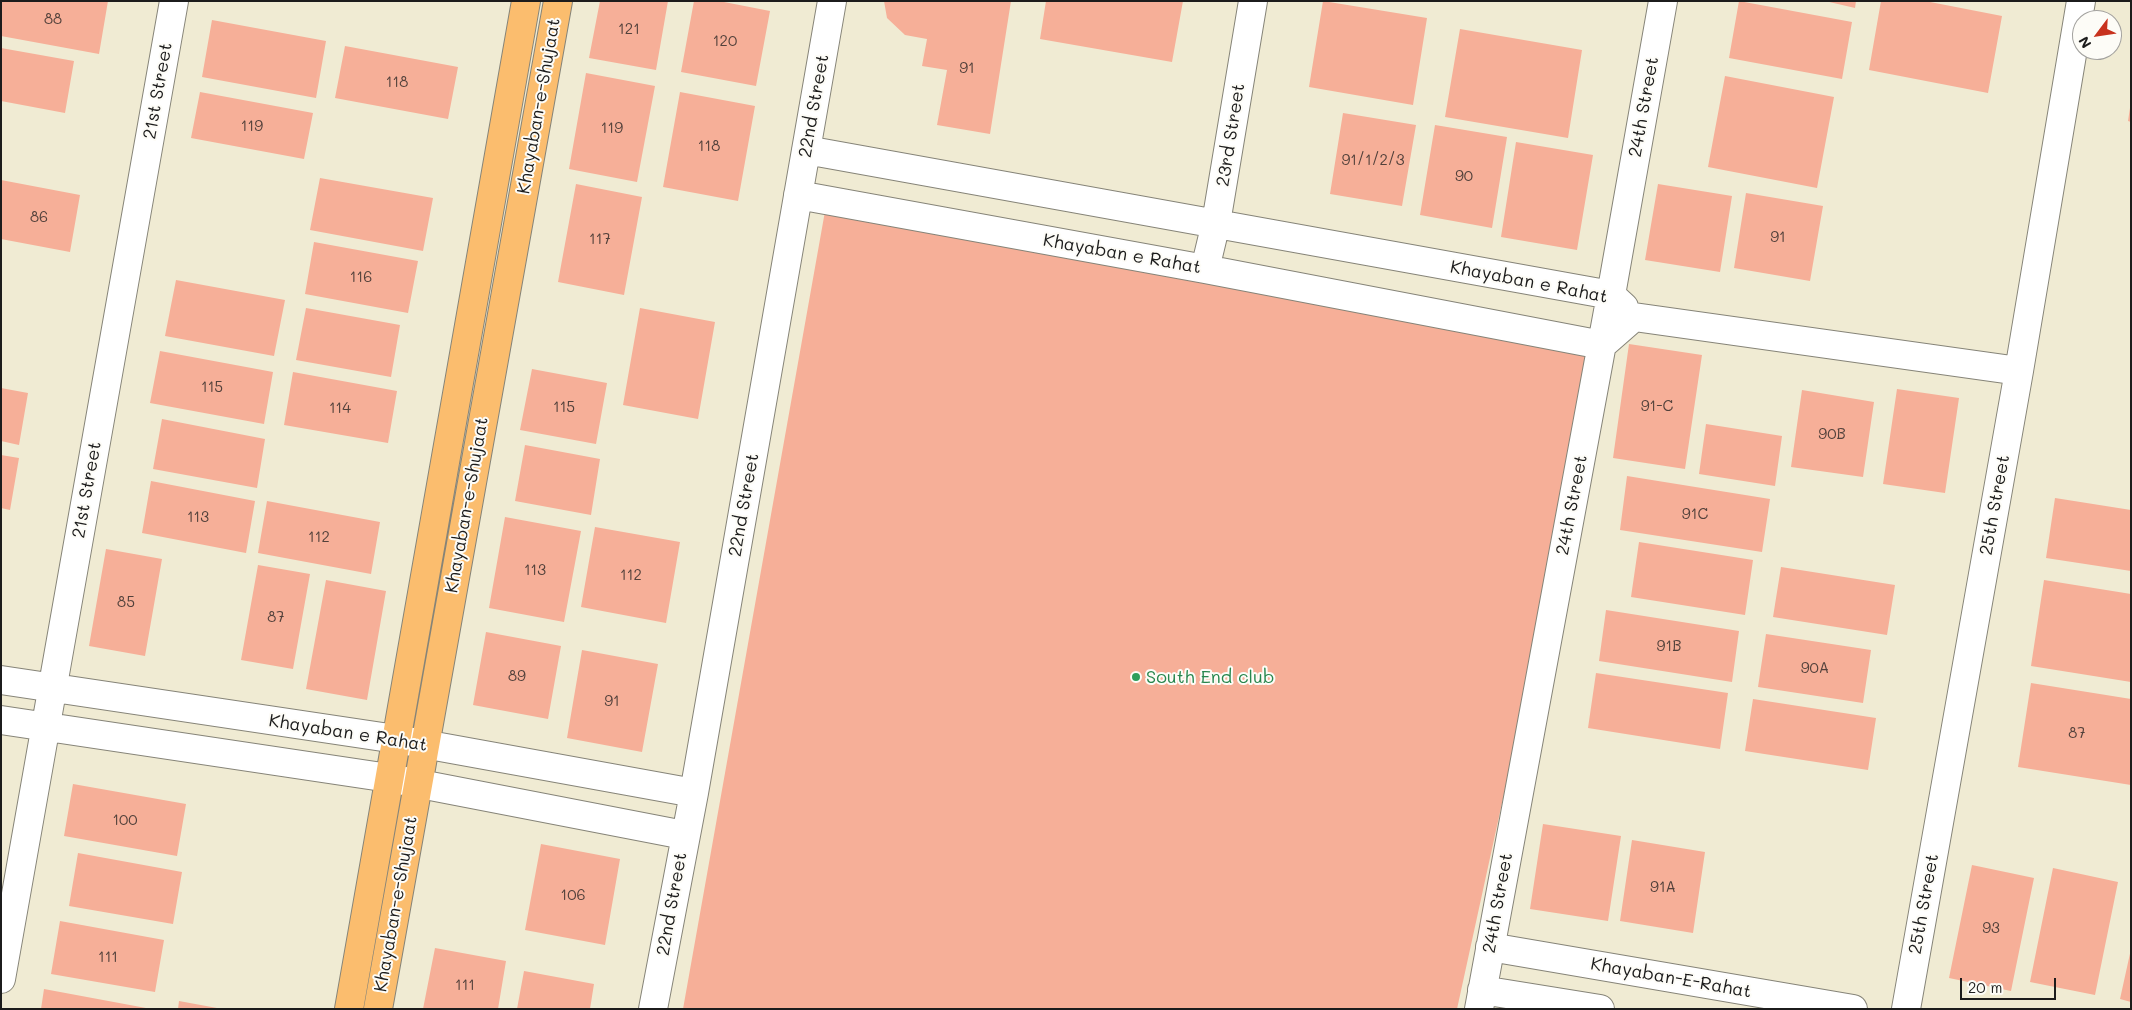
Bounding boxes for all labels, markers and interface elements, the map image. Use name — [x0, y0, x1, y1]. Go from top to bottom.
house number: 88 — [44, 10, 62, 28]
north arrow — [2072, 10, 2122, 60]
street label: Khayaban-e-Shujaat — [513, 16, 565, 196]
house number: 121 — [618, 20, 640, 38]
house number: 120 — [713, 32, 737, 50]
text: N — [2074, 33, 2095, 52]
street label: 21st Street — [139, 41, 177, 141]
street label: 22nd Street — [794, 53, 834, 159]
street label: 24th Street — [1625, 55, 1663, 159]
house number: 91 — [959, 59, 975, 77]
house number: 118 — [386, 73, 408, 91]
street label: 23rd Street — [1212, 82, 1250, 188]
house number: 119 — [241, 117, 263, 135]
house number: 119 — [601, 119, 623, 137]
house number: 118 — [698, 137, 720, 155]
house number: 91/1/2/3 — [1341, 151, 1405, 169]
house number: 90 — [1455, 167, 1473, 185]
house number: 86 — [30, 208, 48, 226]
house number: 91 — [1770, 228, 1786, 246]
street label: Khayaban e Rahat — [1041, 229, 1203, 279]
house number: 117 — [589, 230, 611, 248]
street label: Khayaban e Rahat — [1448, 256, 1610, 308]
house number: 116 — [350, 268, 372, 286]
house number: 115 — [201, 378, 223, 396]
house number: 91-C — [1641, 397, 1673, 415]
house number: 115 — [553, 398, 575, 416]
house number: 114 — [329, 399, 351, 417]
street label: Khayaban-e-Shujaat — [441, 415, 493, 595]
house number: 90B — [1818, 425, 1846, 443]
street label: 21st Street — [68, 440, 106, 540]
street label: 22nd Street — [724, 452, 764, 558]
street label: 24th Street — [1552, 453, 1592, 557]
street label: 25th Street — [1976, 453, 2014, 557]
house number: 91C — [1682, 505, 1708, 523]
house number: 113 — [187, 508, 209, 526]
house number: 112 — [308, 528, 330, 546]
house number: 113 — [524, 561, 546, 579]
house number: 112 — [620, 566, 642, 584]
house number: 85 — [117, 593, 135, 611]
house number: 87 — [267, 608, 285, 626]
house number: 91B — [1657, 637, 1681, 655]
house number: 90A — [1801, 659, 1829, 677]
place label: South End club — [1146, 666, 1274, 688]
house number: 89 — [508, 667, 526, 685]
marker: South End club — [1130, 671, 1142, 683]
house number: 91 — [604, 692, 620, 710]
street label: Khayaban e Rahat — [267, 710, 429, 756]
house number: 87 — [2068, 724, 2086, 742]
house number: 100 — [112, 811, 138, 829]
street label: Khayaban-e-Shujaat — [370, 814, 422, 994]
street label: 22nd Street — [652, 851, 692, 957]
street label: 24th Street — [1479, 851, 1517, 955]
street label: 25th Street — [1905, 852, 1943, 956]
house number: 91A — [1650, 878, 1676, 896]
house number: 106 — [560, 886, 586, 904]
house number: 93 — [1982, 919, 2000, 937]
house number: 111 — [98, 948, 118, 966]
street label: Khayaban-E-Rahat — [1589, 953, 1753, 1003]
scale bar — [1962, 968, 2058, 1000]
house number: 111 — [455, 976, 475, 994]
text: 20 m — [1968, 977, 2002, 997]

